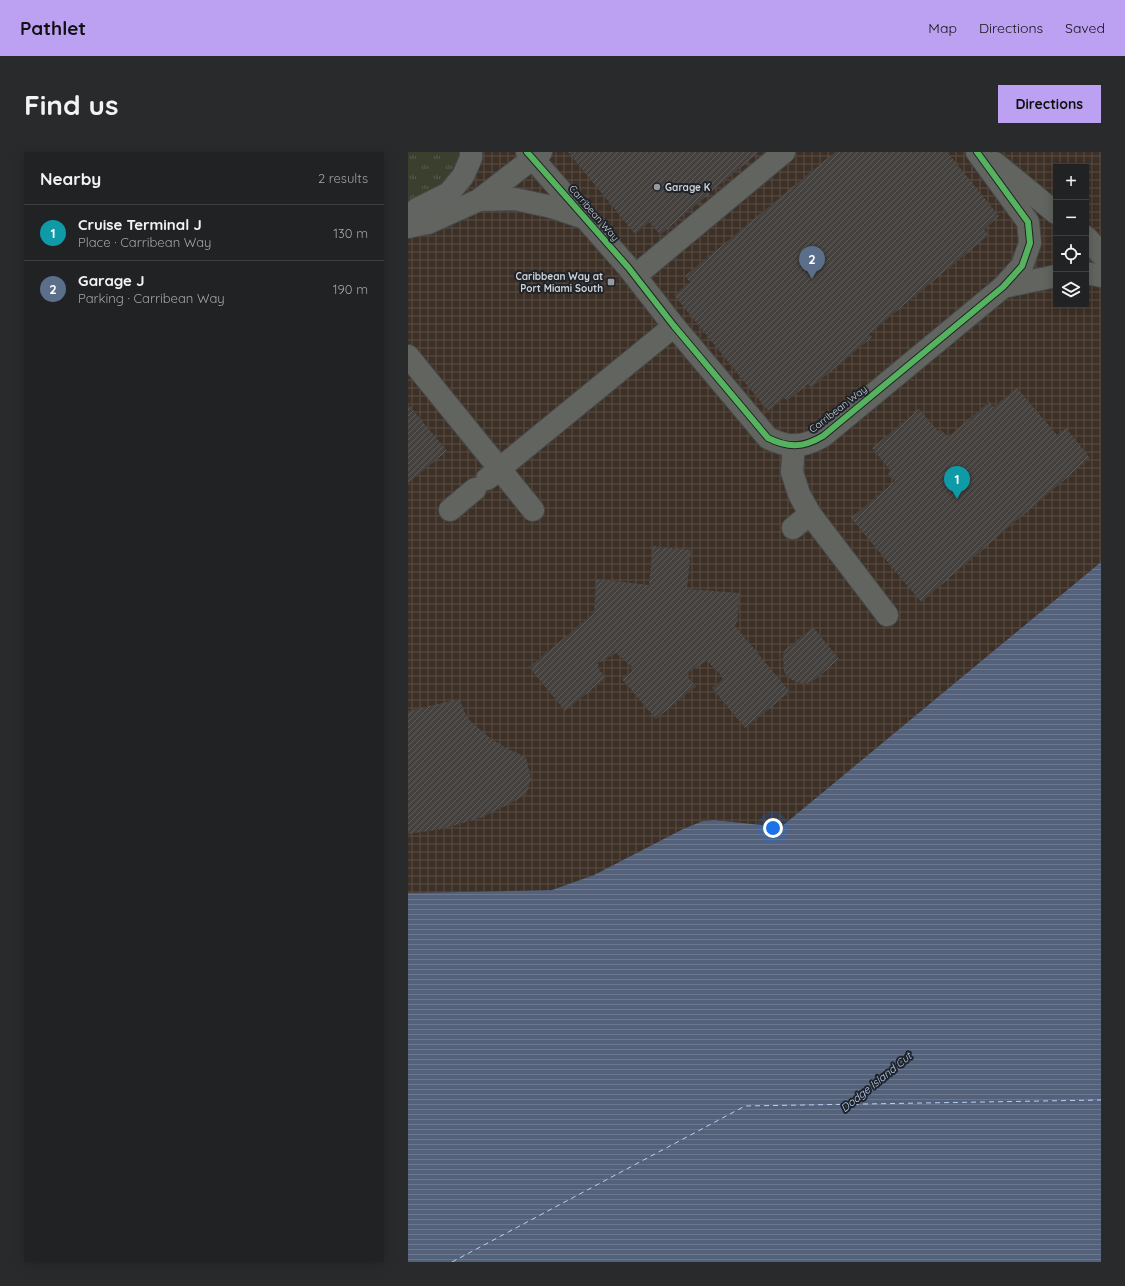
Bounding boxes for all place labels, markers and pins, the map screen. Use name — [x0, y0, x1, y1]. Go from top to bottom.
place label: Garage K — [665, 181, 711, 194]
marker: Garage K — [652, 182, 662, 192]
pin: 2 — [799, 246, 825, 279]
place label: Caribbean Way at Port Miami South — [516, 270, 603, 295]
marker: Caribbean Way at Port Miami South — [606, 277, 616, 287]
pin: 1 — [944, 466, 970, 499]

